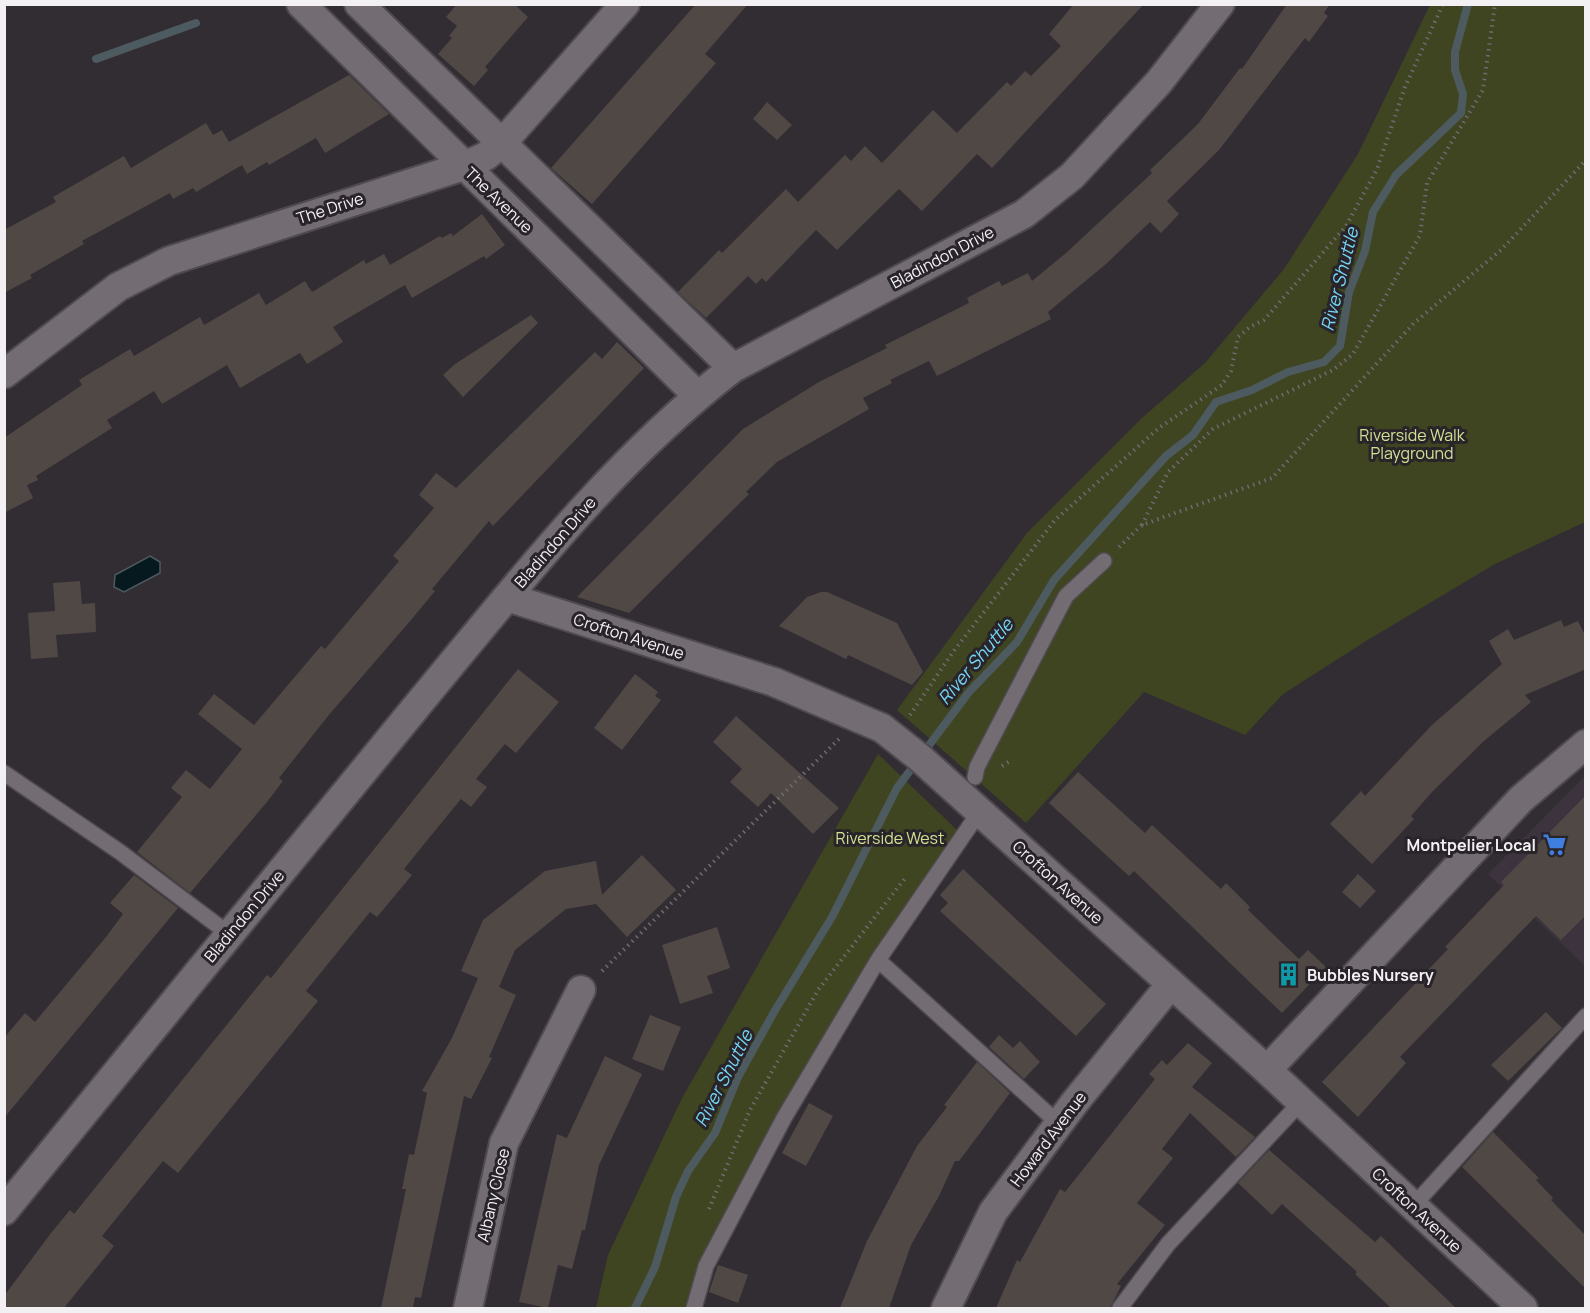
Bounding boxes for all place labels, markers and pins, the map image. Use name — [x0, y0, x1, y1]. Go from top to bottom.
supermarket icon: Montpelier Local — [1541, 832, 1567, 858]
place label: Montpelier Local — [1407, 834, 1536, 856]
building icon: Bubbles Nursery — [1276, 962, 1302, 988]
place label: Bubbles Nursery — [1307, 964, 1434, 986]

